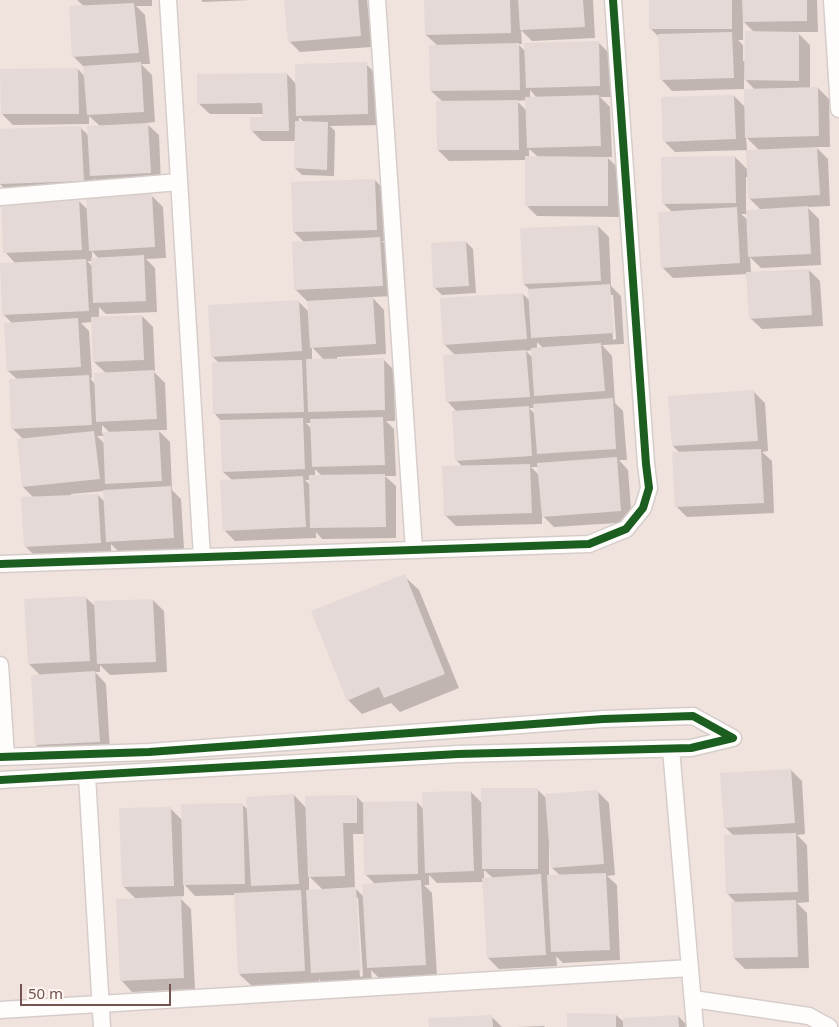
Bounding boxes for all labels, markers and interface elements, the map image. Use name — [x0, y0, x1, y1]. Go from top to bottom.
scale bar — [22, 974, 174, 1006]
text: 50 m — [28, 983, 63, 1003]

